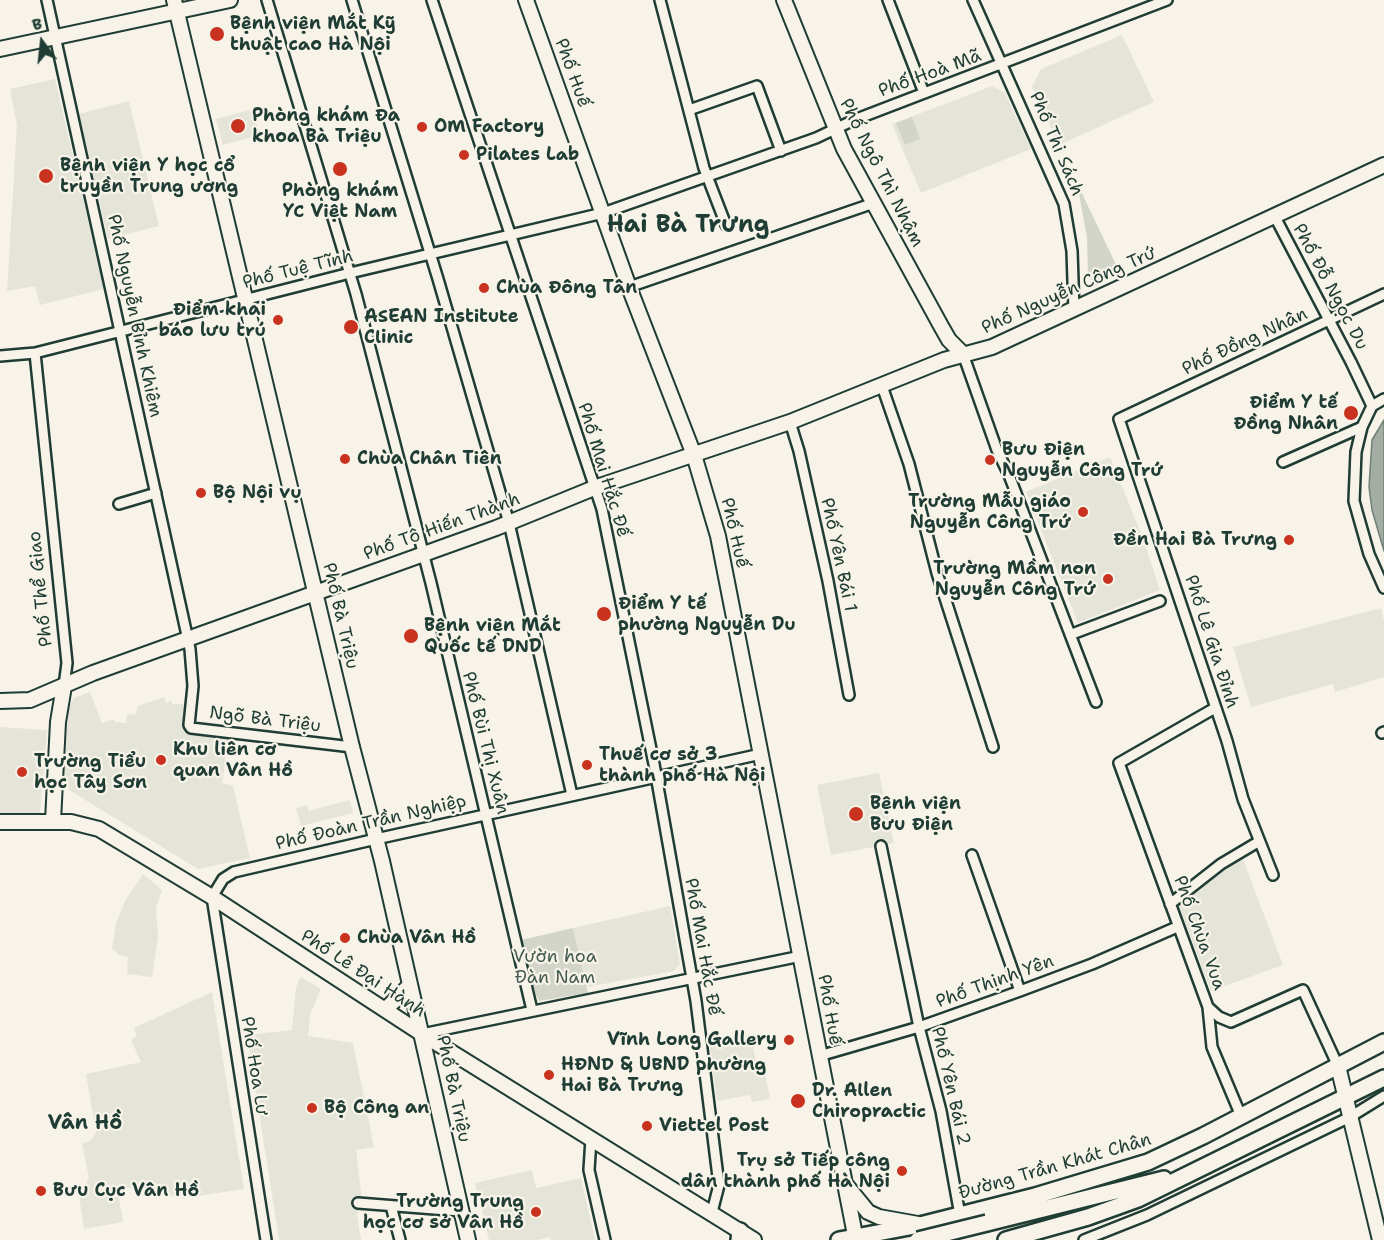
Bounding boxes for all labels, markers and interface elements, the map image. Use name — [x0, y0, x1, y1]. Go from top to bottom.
north arrow — [12, 12, 72, 72]
text: B — [30, 13, 45, 36]
place label: Bệnh viện Mắt Kỹ thuật cao Hà Nội — [230, 13, 396, 56]
marker: Bệnh viện Mắt Kỹ thuật cao Hà Nội — [208, 25, 226, 43]
street label: Phố Huế — [550, 36, 594, 110]
street label: Phố Hoà Mã — [876, 45, 984, 103]
street label: Phố Thi Sách — [1024, 88, 1088, 200]
street label: Phố Ngô Thì Nhậm — [834, 95, 928, 251]
place label: Phòng khám Đa khoa Bà Triệu — [252, 105, 400, 148]
place label: OM Factory — [434, 116, 544, 138]
marker: Phòng khám Đa khoa Bà Triệu — [229, 117, 247, 135]
marker: OM Factory — [415, 120, 429, 134]
place label: Pilates Lab — [476, 144, 579, 166]
marker: Pilates Lab — [457, 148, 471, 162]
place label: Bệnh viện Y học cổ truyền Trung ương — [60, 155, 238, 198]
marker: Phòng khám YC Việt Nam — [331, 160, 349, 178]
marker: Bệnh viện Y học cổ truyền Trung ương — [37, 167, 55, 185]
place label: Phòng khám YC Việt Nam — [282, 180, 398, 222]
district label: Hai Bà Trưng — [607, 212, 769, 240]
street label: Phố Nguyễn Bỉnh Khiêm — [102, 213, 166, 419]
street label: Phố Đỗ Ngọc Du — [1288, 220, 1372, 354]
street label: Phố Nguyễn Công Trứ — [978, 243, 1160, 339]
street label: Phố Tuệ Tĩnh — [240, 246, 356, 294]
place label: Chùa Đông Tân — [496, 277, 637, 299]
marker: Chùa Đông Tân — [477, 281, 491, 295]
place label: Điểm khai báo lưu trú — [159, 299, 266, 342]
street label: Phố Đồng Nhân — [1179, 304, 1311, 380]
place label: ASEAN Institute Clinic — [364, 306, 518, 348]
marker: Điểm khai báo lưu trú — [271, 313, 285, 327]
marker: ASEAN Institute Clinic — [342, 318, 360, 336]
place label: Điểm Y tế Đồng Nhân — [1233, 392, 1338, 434]
street label: Phố Mai Hắc Đế — [572, 400, 634, 540]
marker: Điểm Y tế Đồng Nhân — [1342, 404, 1360, 422]
place label: Bưu Điện Nguyễn Công Trứ — [1002, 439, 1163, 482]
place label: Chùa Chân Tiên — [357, 448, 502, 470]
marker: Chùa Chân Tiên — [338, 452, 352, 466]
marker: Bưu Điện Nguyễn Công Trứ — [983, 453, 997, 467]
place label: Bộ Nội vụ — [213, 482, 302, 504]
marker: Bộ Nội vụ — [194, 486, 208, 500]
street label: Phố Tô Hiến Thành — [361, 489, 523, 565]
place label: Trường Mẫu giáo Nguyễn Công Trứ — [908, 491, 1071, 534]
street label: Phố Huế — [715, 496, 753, 570]
street label: Phố Yên Bái 1 — [815, 496, 861, 614]
marker: Trường Mẫu giáo Nguyễn Công Trứ — [1076, 505, 1090, 519]
place label: Đền Hai Bà Trưng — [1113, 529, 1277, 551]
street label: Phố Thể Giao — [24, 530, 58, 648]
marker: Đền Hai Bà Trưng — [1282, 533, 1296, 547]
place label: Trường Mầm non Nguyễn Công Trứ — [933, 558, 1096, 600]
street label: Phố Bà Triệu — [317, 561, 363, 671]
marker: Trường Mầm non Nguyễn Công Trứ — [1101, 572, 1115, 586]
street label: Phố Lê Gia Đỉnh — [1179, 573, 1243, 711]
place label: Điểm Y tế phường Nguyễn Du — [618, 593, 796, 636]
marker: Điểm Y tế phường Nguyễn Du — [595, 605, 613, 623]
place label: Bệnh viện Mắt Quốc tế DND — [424, 615, 561, 658]
marker: Bệnh viện Mắt Quốc tế DND — [402, 627, 420, 645]
street label: Phố Bùi Thị Xuân — [457, 669, 513, 817]
street label: Ngõ Bà Triệu — [208, 702, 322, 738]
place label: Khu liên cơ quan Vân Hồ — [173, 739, 293, 782]
place label: Thuế cơ sở 3 thành phố Hà Nội — [599, 744, 765, 786]
place label: Trường Tiểu học Tây Sơn — [34, 751, 147, 794]
marker: Khu liên cơ quan Vân Hồ — [154, 753, 168, 767]
marker: Thuế cơ sở 3 thành phố Hà Nội — [580, 758, 594, 772]
marker: Trường Tiểu học Tây Sơn — [15, 765, 29, 779]
street label: Phố Đoàn Trần Nghiệp — [274, 791, 468, 855]
place label: Bệnh viện Bưu Điện — [870, 793, 961, 836]
marker: Bệnh viện Bưu Điện — [847, 805, 865, 823]
street label: Phố Chùa Vua — [1168, 873, 1230, 993]
street label: Phố Mai Hắc Đế — [679, 877, 725, 1017]
street label: Phố Lê Đại Hành — [297, 926, 429, 1022]
place label: Chùa Vân Hồ — [357, 927, 476, 949]
marker: Chùa Vân Hồ — [338, 931, 352, 945]
park label: Vườn hoa Đàn Nam — [513, 946, 597, 988]
street label: Phố Thịnh Yên — [933, 951, 1057, 1013]
street label: Phố Huế — [812, 973, 846, 1047]
street label: Phố Hoa Lư — [236, 1015, 272, 1117]
street label: Phố Yên Bái 2 — [926, 1025, 974, 1147]
place label: Vĩnh Long Gallery — [607, 1029, 777, 1051]
marker: Vĩnh Long Gallery — [782, 1033, 796, 1047]
street label: Phố Bà Triệu — [431, 1034, 475, 1144]
place label: HĐND & UBND phường Hai Bà Trưng — [561, 1054, 766, 1096]
marker: HĐND & UBND phường Hai Bà Trưng — [542, 1068, 556, 1082]
place label: Dr. Allen Chiropractic — [812, 1080, 926, 1122]
marker: Dr. Allen Chiropractic — [789, 1092, 807, 1110]
place label: Bộ Công an — [324, 1097, 429, 1119]
marker: Bộ Công an — [305, 1101, 319, 1115]
district label: Vân Hồ — [48, 1112, 122, 1136]
place label: Viettel Post — [659, 1115, 769, 1137]
marker: Viettel Post — [640, 1119, 654, 1133]
street label: Đường Trần Khát Chân — [956, 1129, 1154, 1205]
place label: Trụ sở Tiếp công dân thành phố Hà Nội — [681, 1150, 890, 1192]
marker: Trụ sở Tiếp công dân thành phố Hà Nội — [895, 1164, 909, 1178]
place label: Bưu Cục Vân Hồ — [53, 1180, 199, 1202]
marker: Bưu Cục Vân Hồ — [34, 1184, 48, 1198]
place label: Trường Trung học cơ sở Vân Hồ — [363, 1191, 524, 1234]
marker: Trường Trung học cơ sở Vân Hồ — [529, 1205, 543, 1219]

